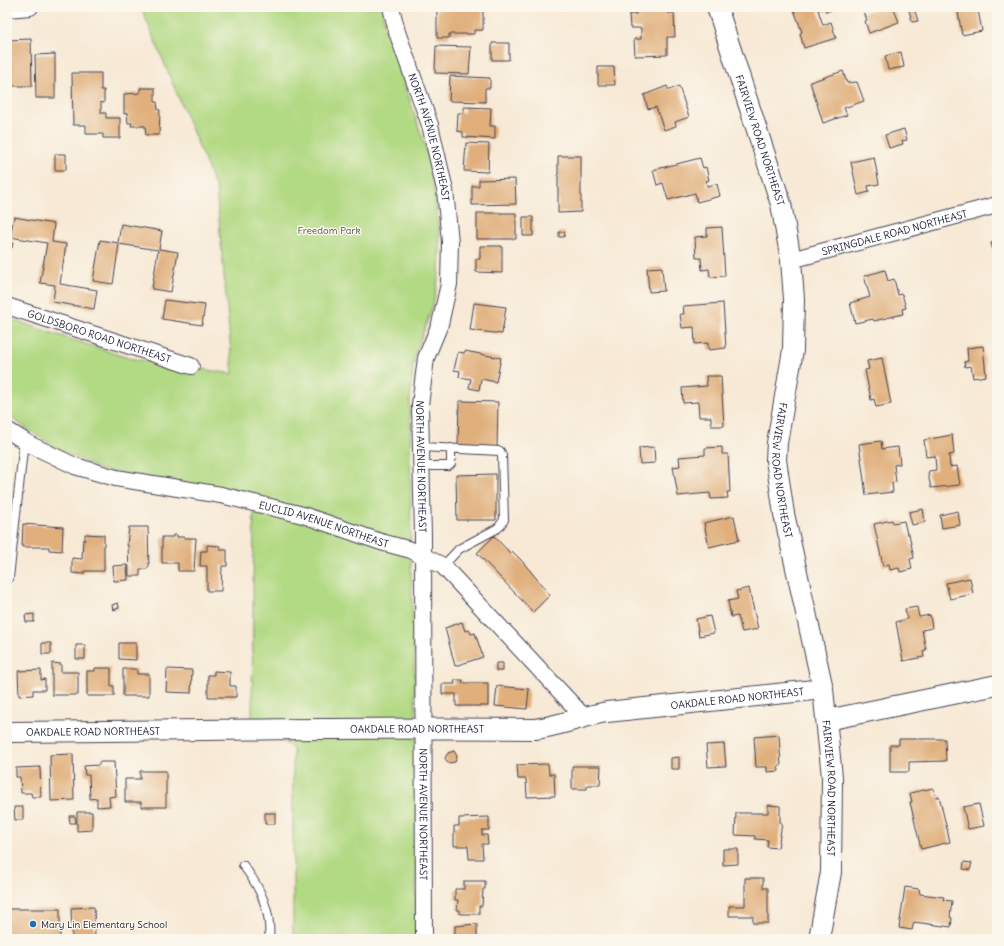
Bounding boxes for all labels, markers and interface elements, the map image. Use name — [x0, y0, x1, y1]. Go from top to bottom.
street label: NORTH AVENUE NORTHEAST — [405, 72, 452, 202]
street label: FAIRVIEW ROAD NORTHEAST — [732, 73, 787, 207]
street label: SPRINGDALE ROAD NORTHEAST — [820, 207, 969, 259]
park label: Freedom Park — [297, 224, 361, 237]
street label: GOLDSBORO ROAD NORTHEAST — [26, 307, 172, 366]
street label: NORTH AVENUE NORTHEAST — [413, 400, 429, 533]
street label: FAIRVIEW ROAD NORTHEAST — [769, 402, 795, 539]
street label: EUCLID AVENUE NORTHEAST — [257, 498, 390, 551]
street label: OAKDALE ROAD NORTHEAST — [670, 685, 805, 712]
street label: FAIRVIEW ROAD NORTHEAST — [819, 719, 838, 857]
street label: OAKDALE ROAD NORTHEAST — [350, 722, 484, 736]
street label: OAKDALE ROAD NORTHEAST — [26, 725, 160, 739]
street label: NORTH AVENUE NORTHEAST — [417, 748, 430, 881]
place label: Mary Lin Elementary School — [41, 918, 167, 931]
marker: Mary Lin Elementary School — [28, 919, 38, 929]

